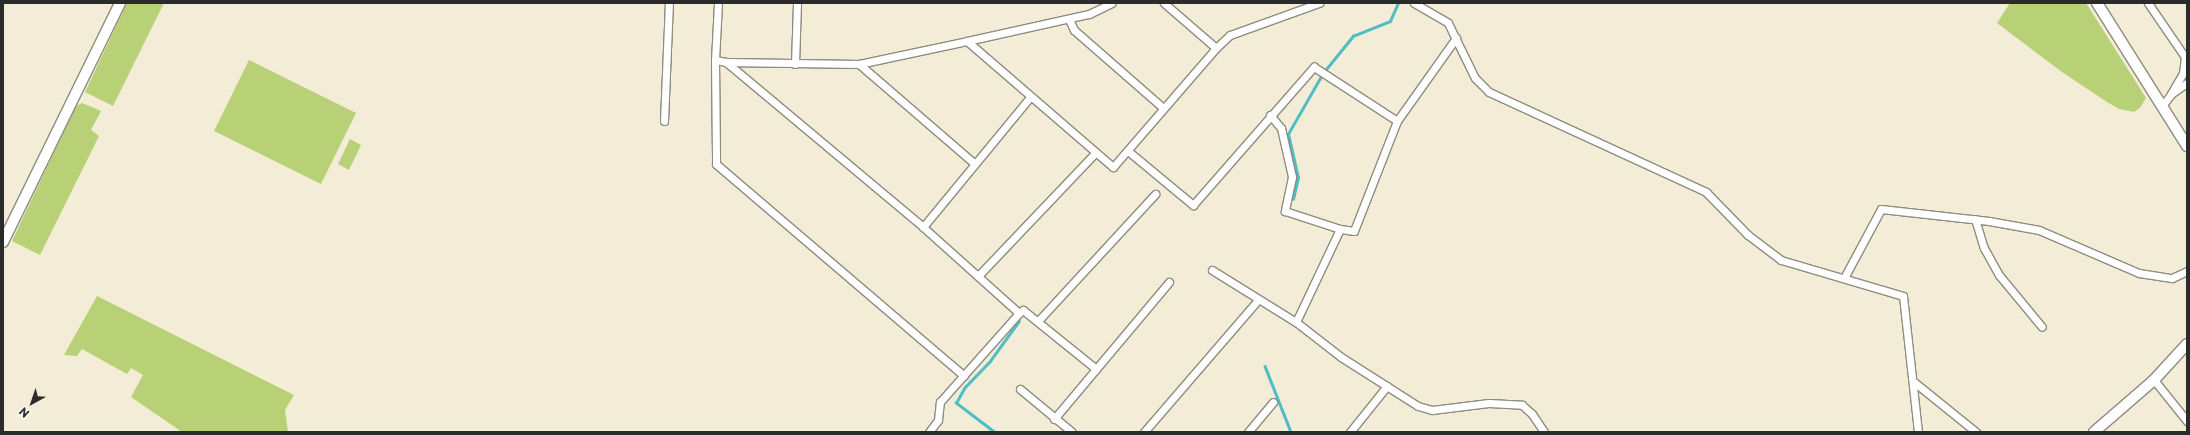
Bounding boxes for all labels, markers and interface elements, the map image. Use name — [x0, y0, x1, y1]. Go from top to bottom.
north arrow — [12, 383, 52, 423]
text: N — [15, 403, 33, 422]

